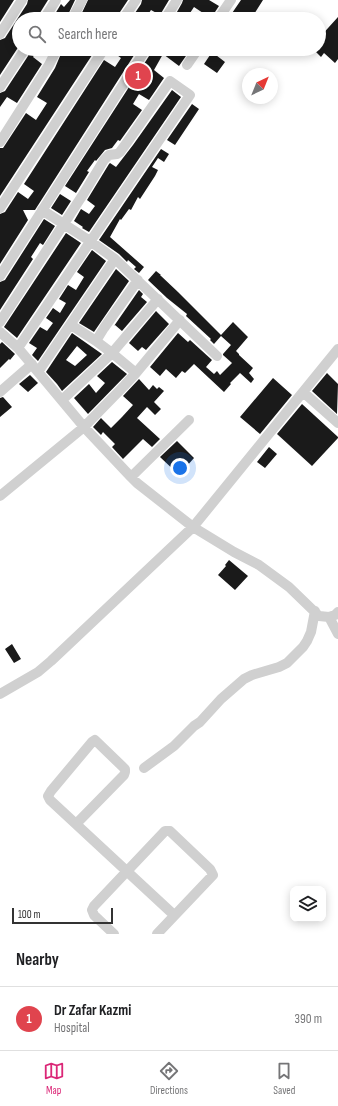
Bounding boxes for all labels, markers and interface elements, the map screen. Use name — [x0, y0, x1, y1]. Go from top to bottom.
search box — [12, 12, 326, 56]
icon: search — [26, 23, 48, 45]
text: Search here — [58, 25, 118, 44]
pin: 1 — [125, 61, 151, 91]
north arrow — [242, 68, 278, 104]
your location — [170, 458, 190, 478]
map controls — [290, 886, 326, 922]
button: layers — [290, 886, 326, 922]
scale bar — [12, 906, 113, 925]
text: 100 m — [18, 908, 40, 921]
text: Nearby — [16, 950, 59, 970]
text: Dr Zafar Kazmi — [54, 1001, 131, 1020]
text: 1 — [26, 1011, 32, 1027]
text: 390 m — [295, 1011, 322, 1027]
text: Hospital — [54, 1020, 90, 1036]
tab: Map — [43, 1060, 65, 1097]
tab: Directions — [150, 1060, 188, 1097]
tab: Saved — [273, 1060, 295, 1097]

